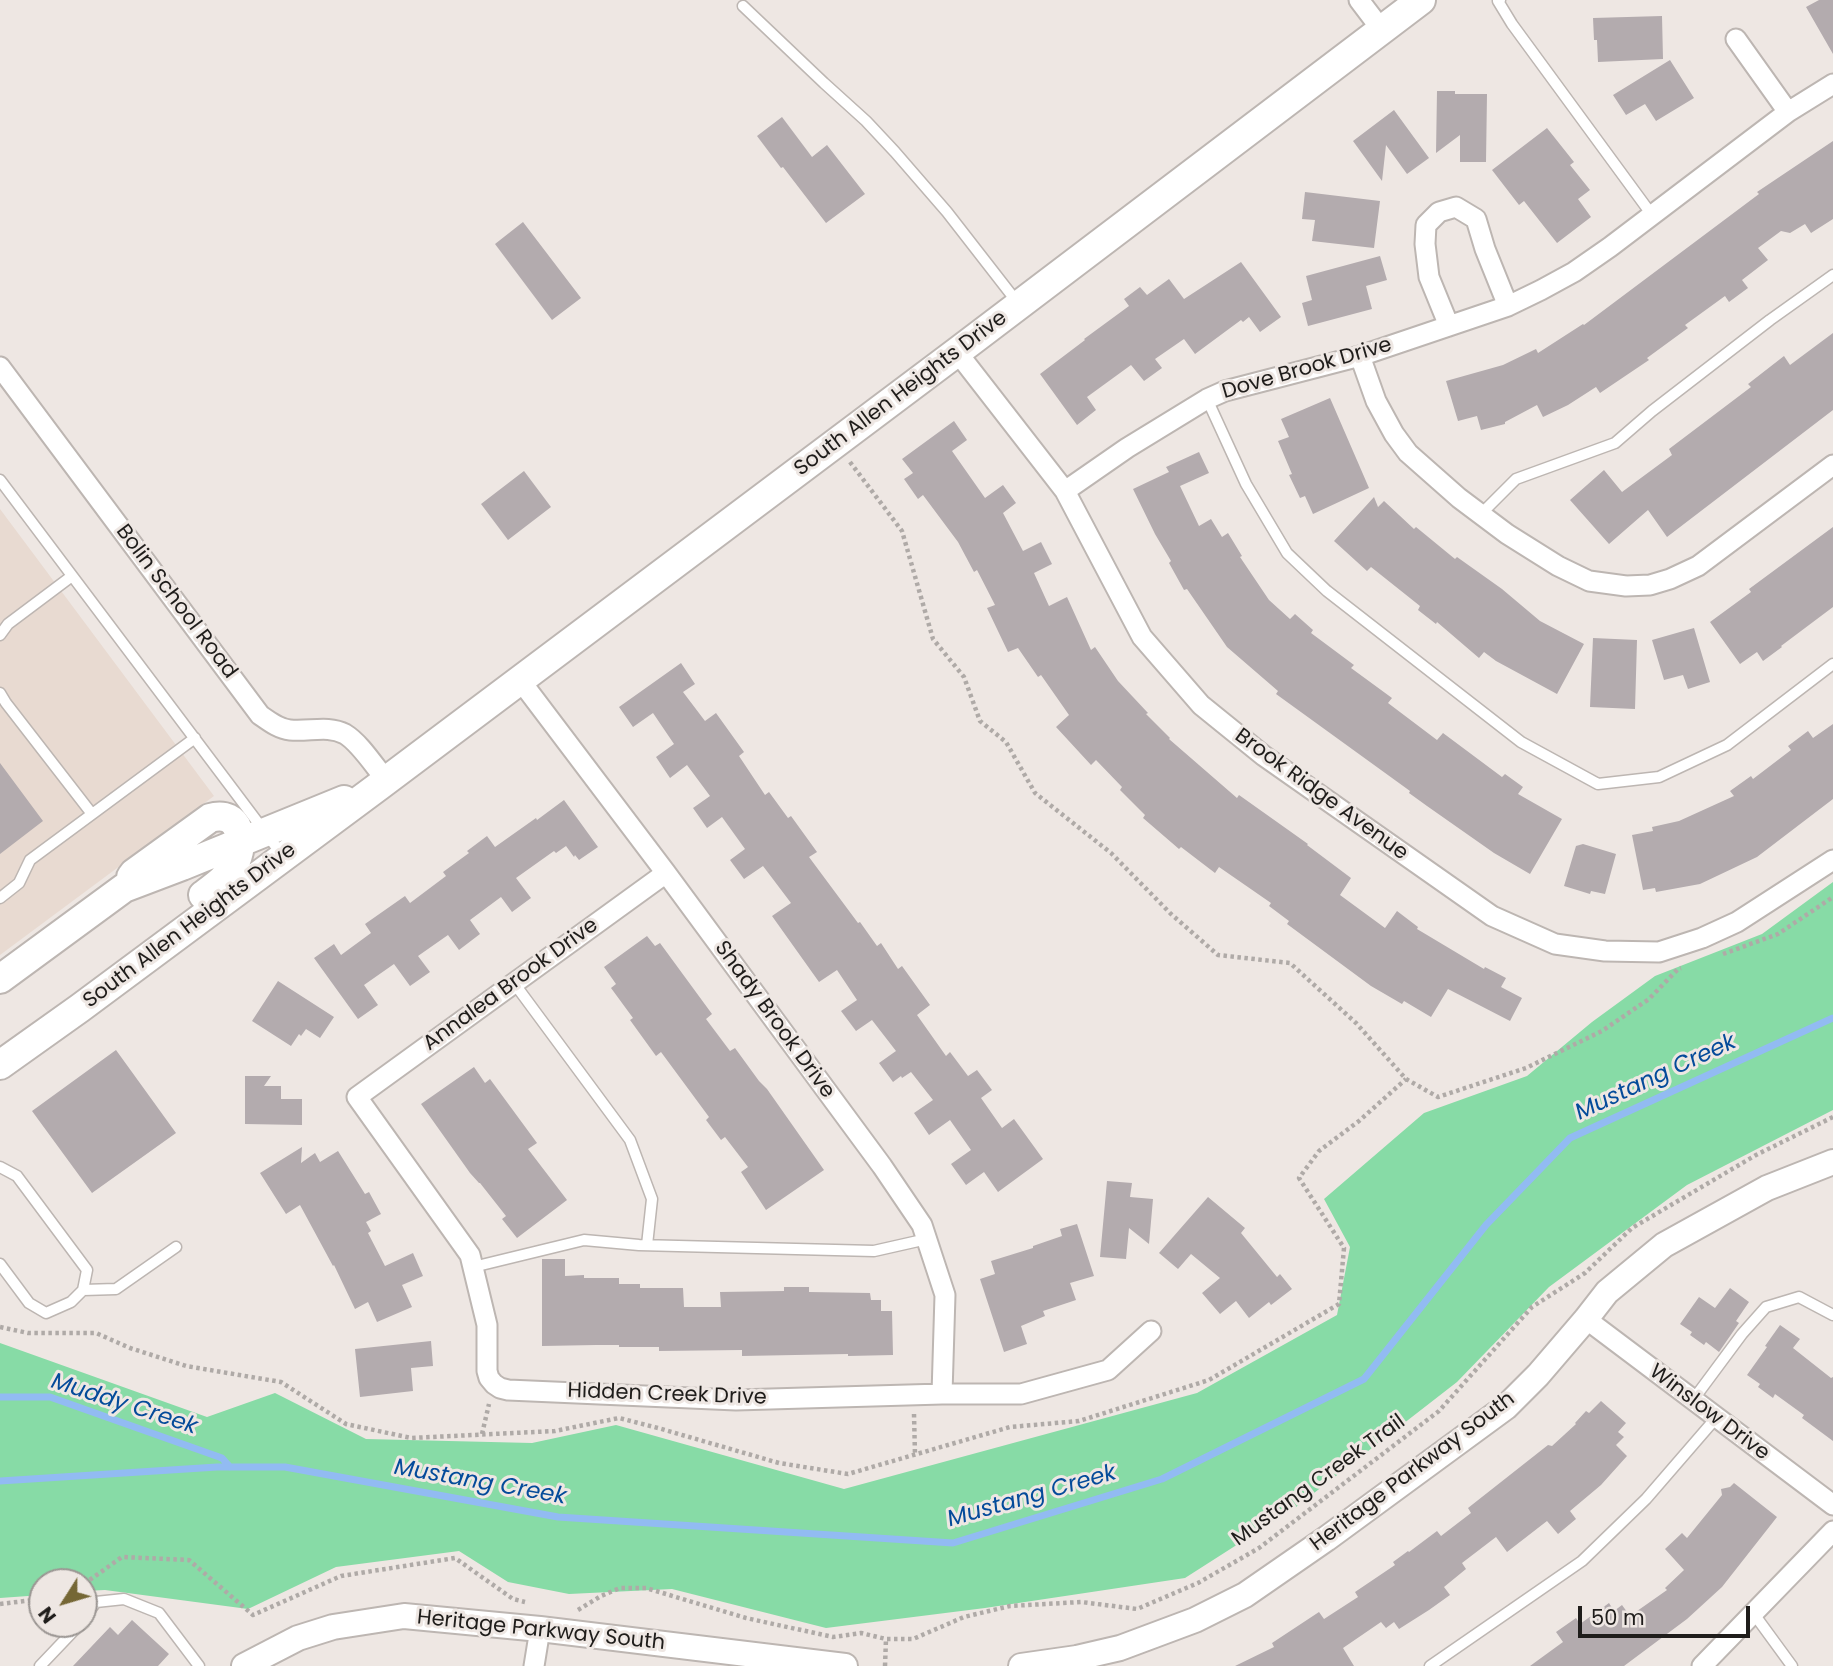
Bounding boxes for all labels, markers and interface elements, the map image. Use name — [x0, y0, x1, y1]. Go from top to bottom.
street label: South Allen Heights Drive — [790, 306, 1012, 482]
street label: Dove Brook Drive — [1219, 333, 1395, 405]
street label: Bolin School Road — [110, 520, 242, 684]
street label: Brook Ridge Avenue — [1230, 724, 1412, 866]
street label: South Allen Heights Drive — [79, 838, 301, 1014]
street label: Annalea Brook Drive — [419, 913, 603, 1057]
street label: Shady Brook Drive — [708, 936, 840, 1104]
water label: Mustang Creek — [1571, 1029, 1741, 1127]
street label: Winslow Drive — [1644, 1360, 1774, 1466]
water label: Muddy Creek — [47, 1368, 201, 1442]
street label: Hidden Creek Drive — [567, 1379, 767, 1411]
street label: Heritage Parkway South — [1306, 1387, 1520, 1557]
street label: Mustang Creek Trail — [1228, 1410, 1410, 1552]
water label: Mustang Creek — [392, 1454, 568, 1512]
water label: Mustang Creek — [944, 1460, 1120, 1534]
north arrow — [28, 1568, 98, 1638]
scale bar — [1581, 1592, 1752, 1636]
text: N — [32, 1601, 63, 1629]
text: 50 m — [1591, 1603, 1645, 1632]
street label: Heritage Parkway South — [416, 1605, 666, 1657]

